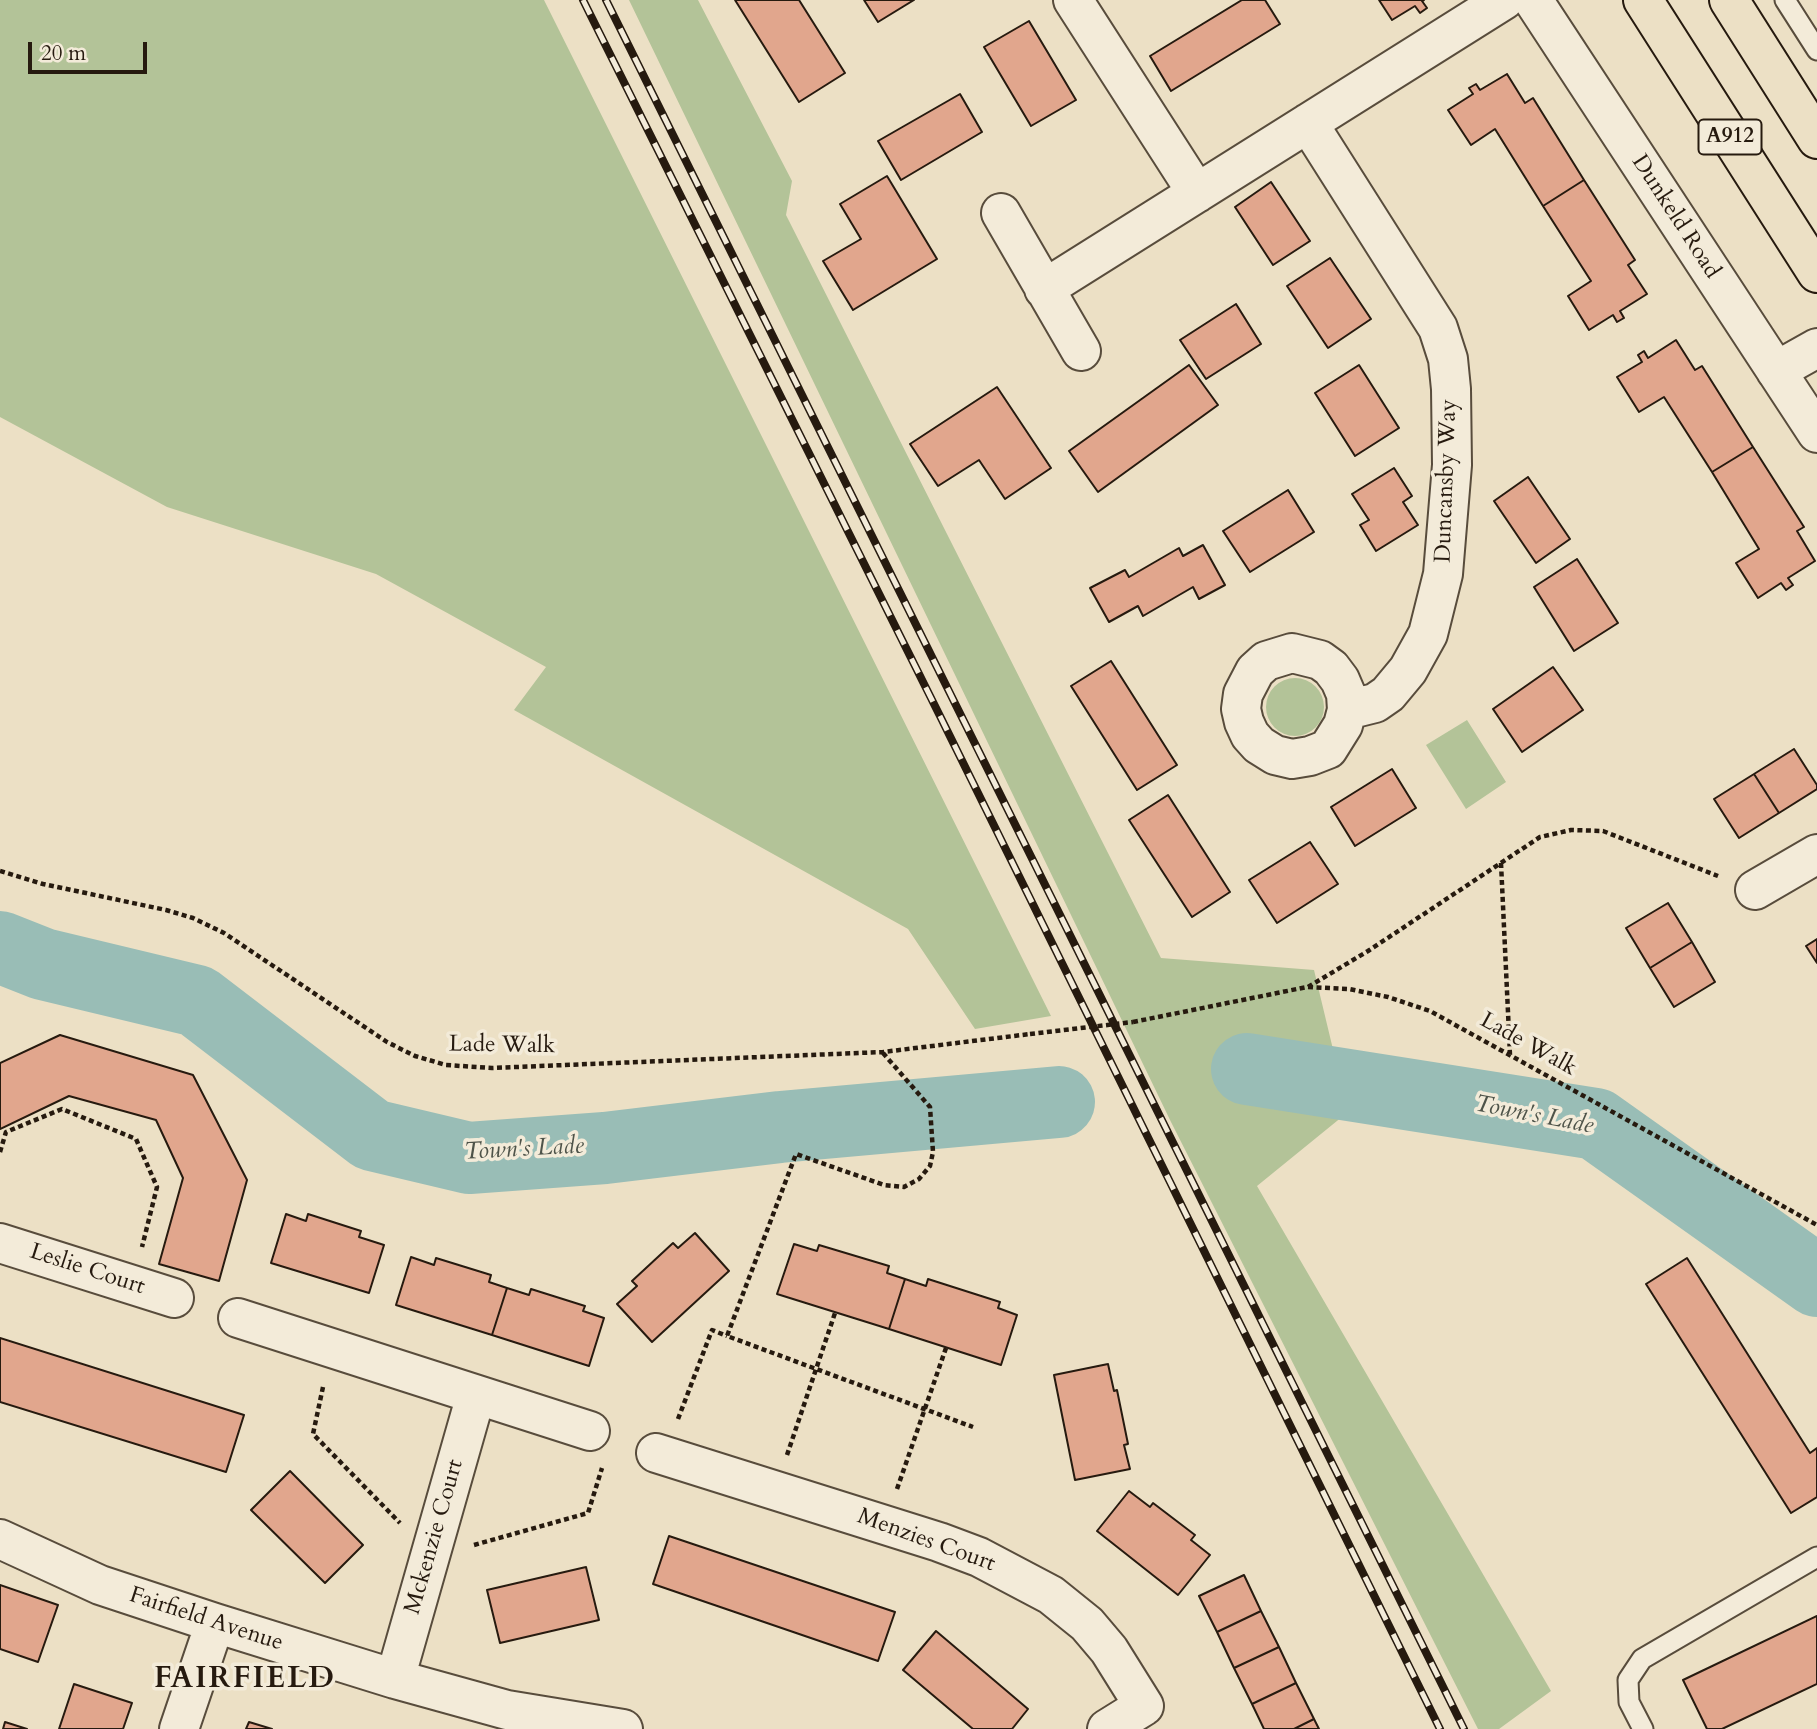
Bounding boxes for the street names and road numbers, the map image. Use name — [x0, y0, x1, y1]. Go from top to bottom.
road number: A912 — [1698, 120, 1762, 154]
street label: Dunkeld Road — [1625, 150, 1725, 284]
street label: Duncansby Way — [1430, 399, 1464, 563]
street label: Lade Walk — [1475, 1007, 1581, 1083]
street label: Lade Walk — [449, 1031, 555, 1061]
street label: Leslie Court — [26, 1238, 148, 1302]
street label: Mckenzie Court — [400, 1456, 470, 1618]
street label: Menzies Court — [853, 1503, 999, 1579]
street label: Fairfield Avenue — [126, 1582, 286, 1658]

